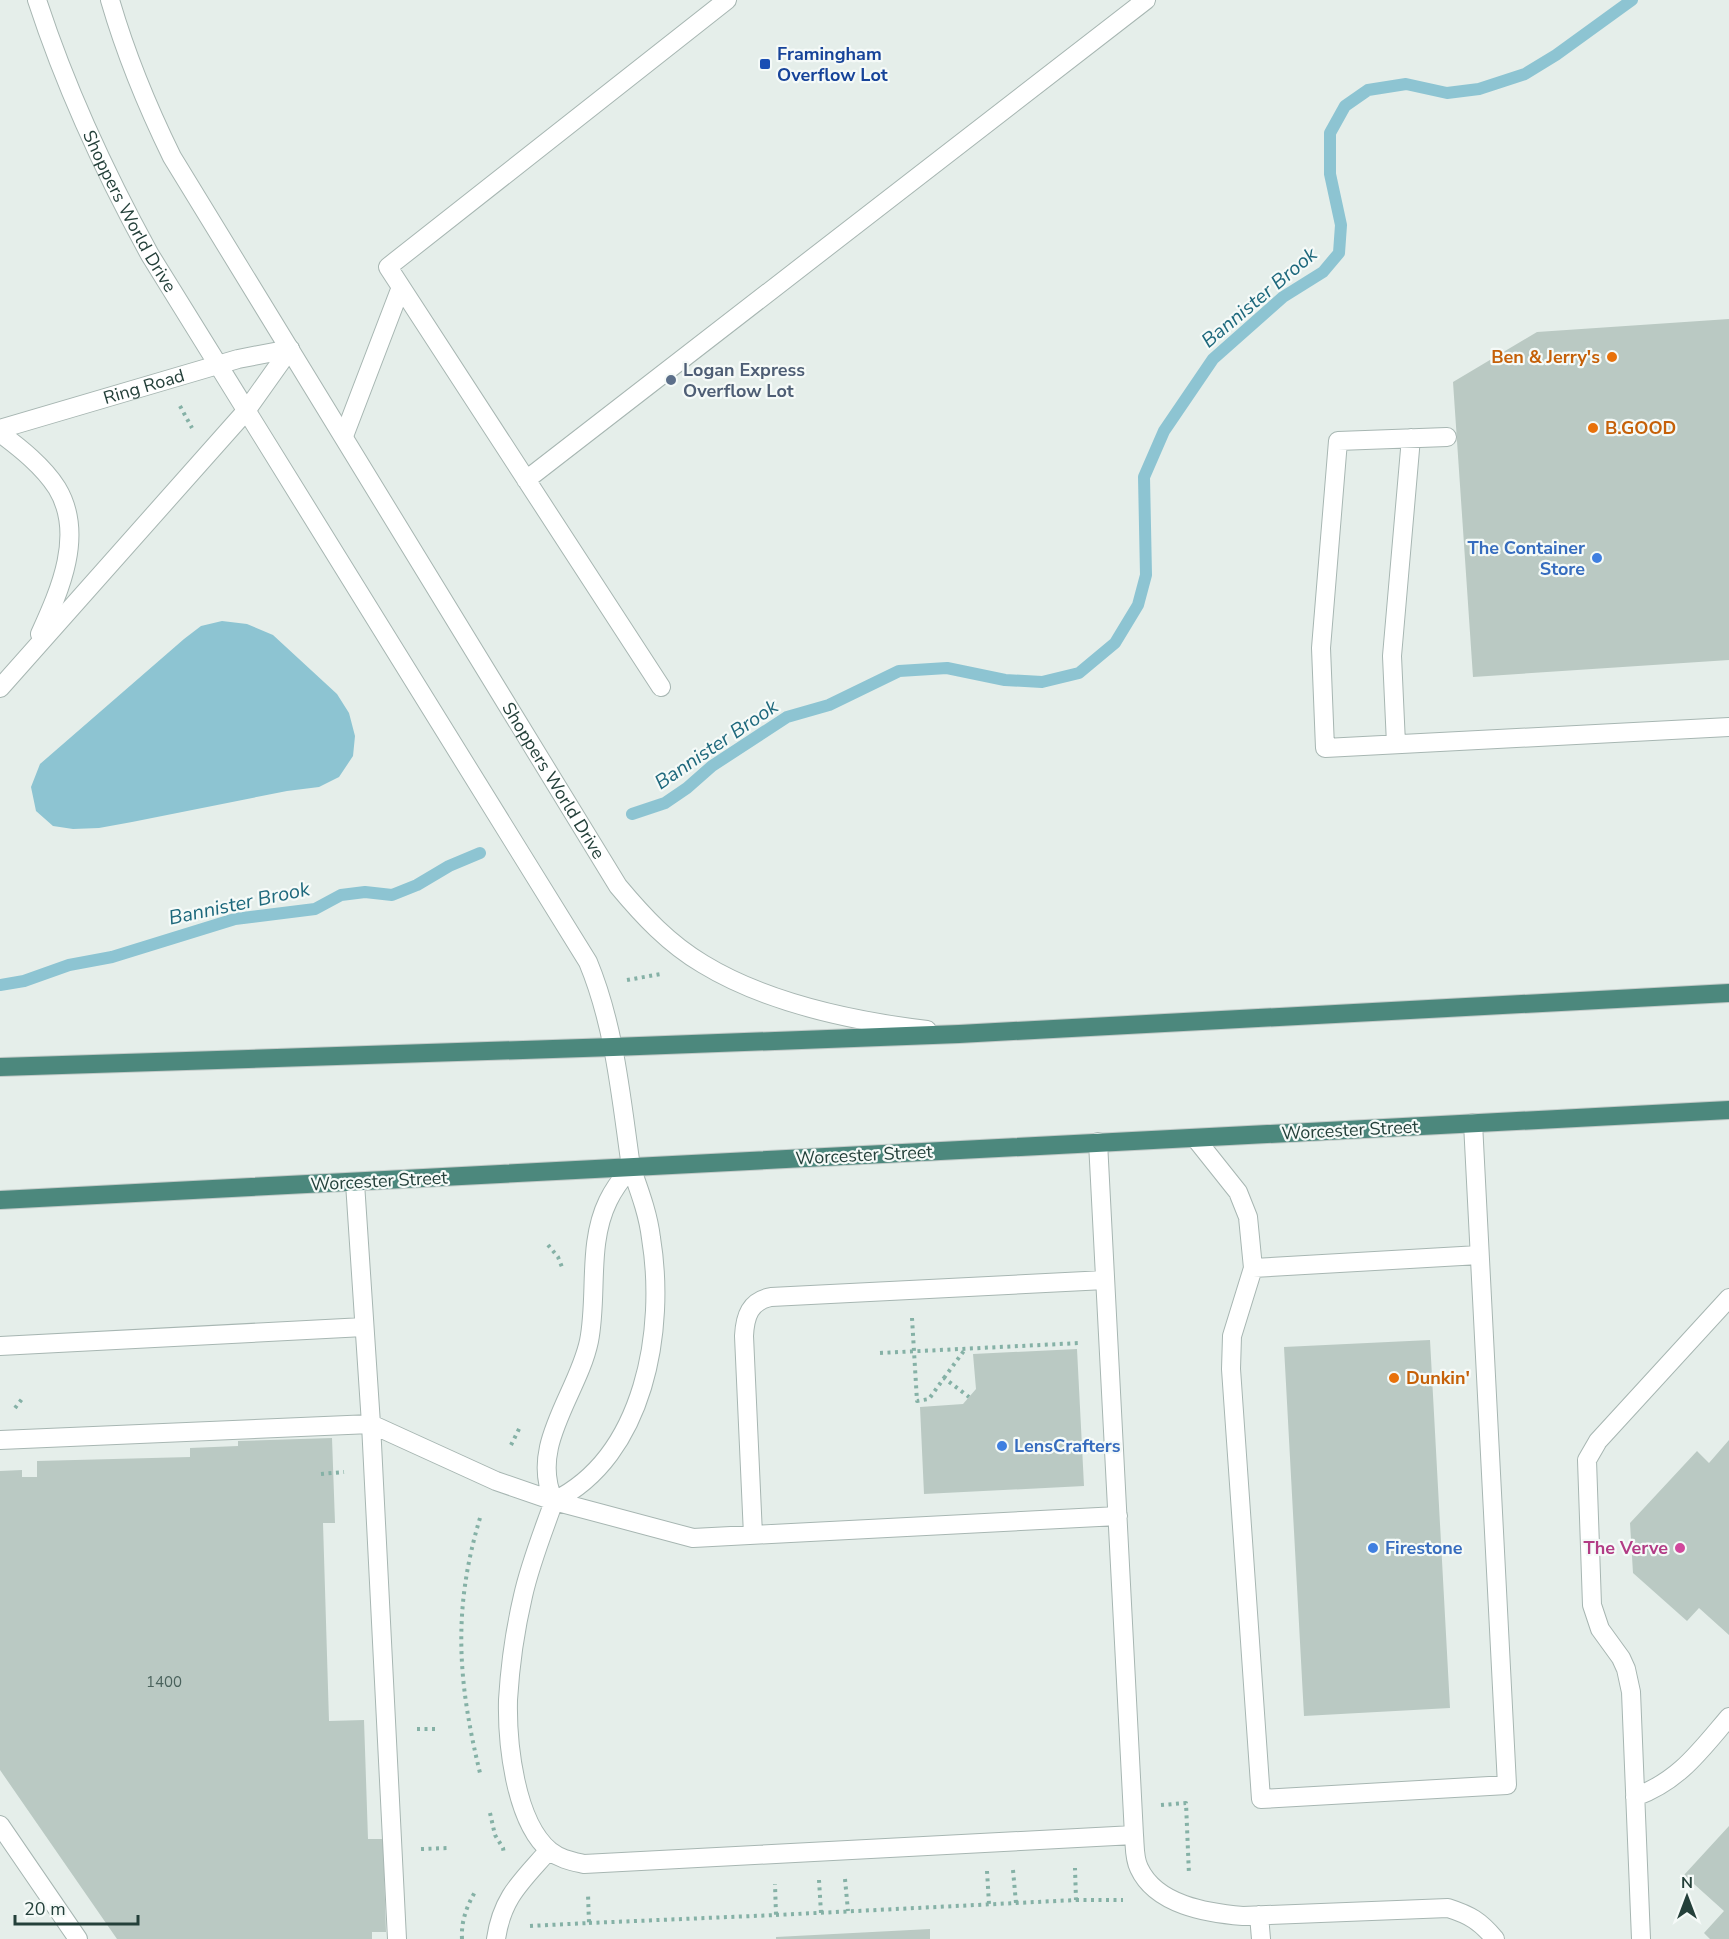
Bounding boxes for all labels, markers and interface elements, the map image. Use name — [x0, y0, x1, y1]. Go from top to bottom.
place label: Framingham Overflow Lot — [777, 42, 888, 87]
marker: Framingham Overflow Lot — [758, 57, 772, 71]
street label: Shoppers World Drive — [77, 126, 182, 297]
water label: Bannister Brook — [1196, 240, 1324, 354]
place label: Ben & Jerry's — [1491, 345, 1600, 369]
marker: Ben & Jerry's — [1605, 350, 1619, 364]
place label: Logan Express Overflow Lot — [683, 358, 805, 403]
street label: Ring Road — [100, 363, 187, 410]
marker: Logan Express Overflow Lot — [664, 373, 678, 387]
place label: B.GOOD — [1605, 416, 1676, 440]
marker: B.GOOD — [1586, 421, 1600, 435]
place label: The Container Store — [1467, 536, 1585, 581]
marker: The Container Store — [1590, 551, 1604, 565]
water label: Bannister Brook — [649, 693, 784, 796]
street label: Shoppers World Drive — [496, 698, 611, 864]
water label: Bannister Brook — [166, 875, 313, 932]
street label: Worcester Street — [1281, 1114, 1420, 1146]
street label: Worcester Street — [795, 1139, 934, 1171]
street label: Worcester Street — [310, 1165, 449, 1197]
place label: Dunkin' — [1406, 1366, 1470, 1390]
marker: Dunkin' — [1387, 1371, 1401, 1385]
place label: LensCrafters — [1014, 1434, 1121, 1458]
marker: LensCrafters — [995, 1439, 1009, 1453]
place label: Firestone — [1385, 1536, 1463, 1560]
place label: The Verve — [1584, 1536, 1668, 1560]
marker: Firestone — [1366, 1541, 1380, 1555]
marker: The Verve — [1673, 1541, 1687, 1555]
house number: 1400 — [146, 1672, 182, 1692]
north arrow — [1657, 1867, 1717, 1927]
text: N — [1681, 1872, 1693, 1894]
scale bar — [15, 1888, 138, 1926]
text: 20 m — [24, 1897, 66, 1921]

